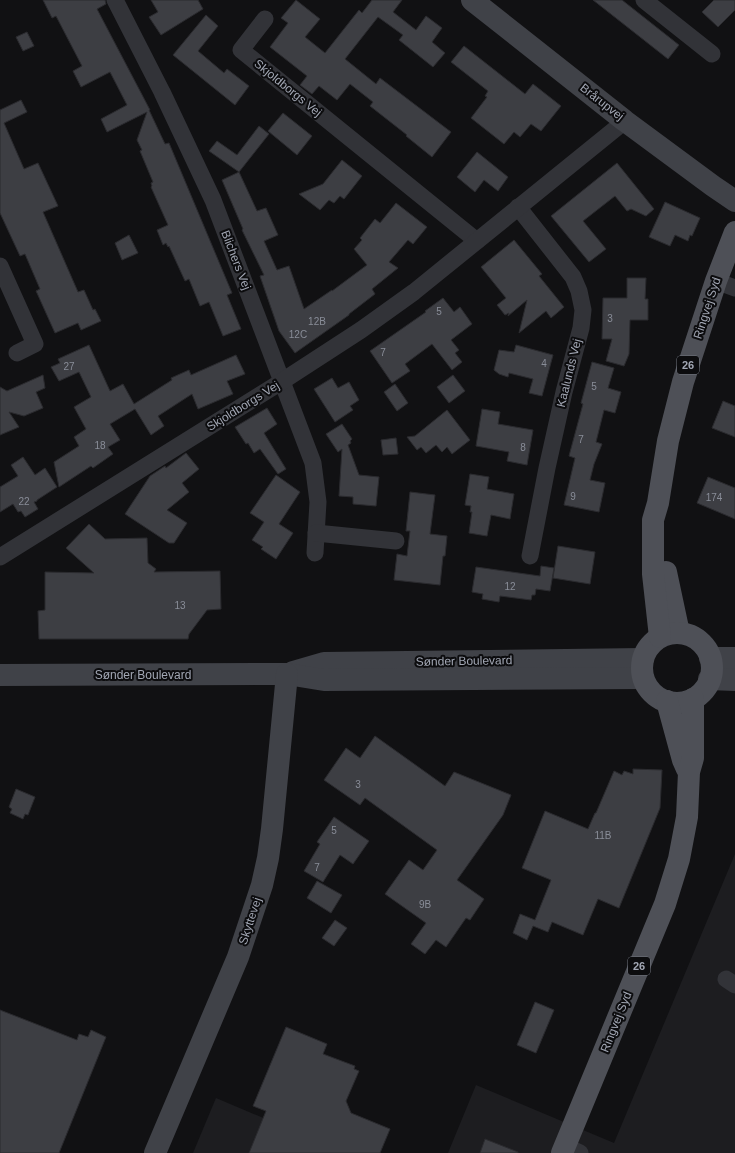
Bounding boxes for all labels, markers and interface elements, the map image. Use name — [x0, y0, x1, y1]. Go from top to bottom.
street label: Skjoldborgs Vej — [251, 57, 325, 119]
street label: Brårupvej — [577, 81, 627, 123]
street label: Blichers Vej — [218, 228, 254, 292]
street label: Ringvej Syd — [690, 275, 724, 341]
house number: 5 — [436, 306, 442, 317]
house number: 3 — [607, 313, 613, 324]
house number: 12B — [308, 316, 326, 327]
house number: 12C — [289, 329, 307, 340]
street label: Kaalunds Vej — [554, 337, 584, 409]
house number: 7 — [380, 347, 386, 358]
road number: 26 — [677, 356, 699, 374]
house number: 4 — [541, 358, 547, 369]
house number: 27 — [63, 361, 75, 372]
street label: Skjoldborgs Vej — [204, 378, 282, 434]
house number: 5 — [591, 381, 597, 392]
house number: 7 — [578, 434, 584, 445]
house number: 18 — [94, 440, 106, 451]
house number: 8 — [520, 442, 526, 453]
house number: 9 — [570, 491, 576, 502]
house number: 174 — [706, 492, 723, 503]
house number: 22 — [18, 496, 30, 507]
house number: 12 — [504, 581, 516, 592]
house number: 13 — [174, 600, 186, 611]
street label: Sønder Boulevard — [416, 653, 512, 669]
street label: Sønder Boulevard — [95, 668, 191, 682]
house number: 3 — [355, 779, 361, 790]
house number: 5 — [331, 825, 337, 836]
house number: 11B — [594, 830, 612, 841]
house number: 7 — [314, 862, 320, 873]
street label: Skyttevej — [236, 896, 264, 946]
house number: 9B — [419, 899, 431, 910]
road number: 26 — [628, 957, 650, 975]
street label: Ringvej Syd — [598, 990, 634, 1054]

